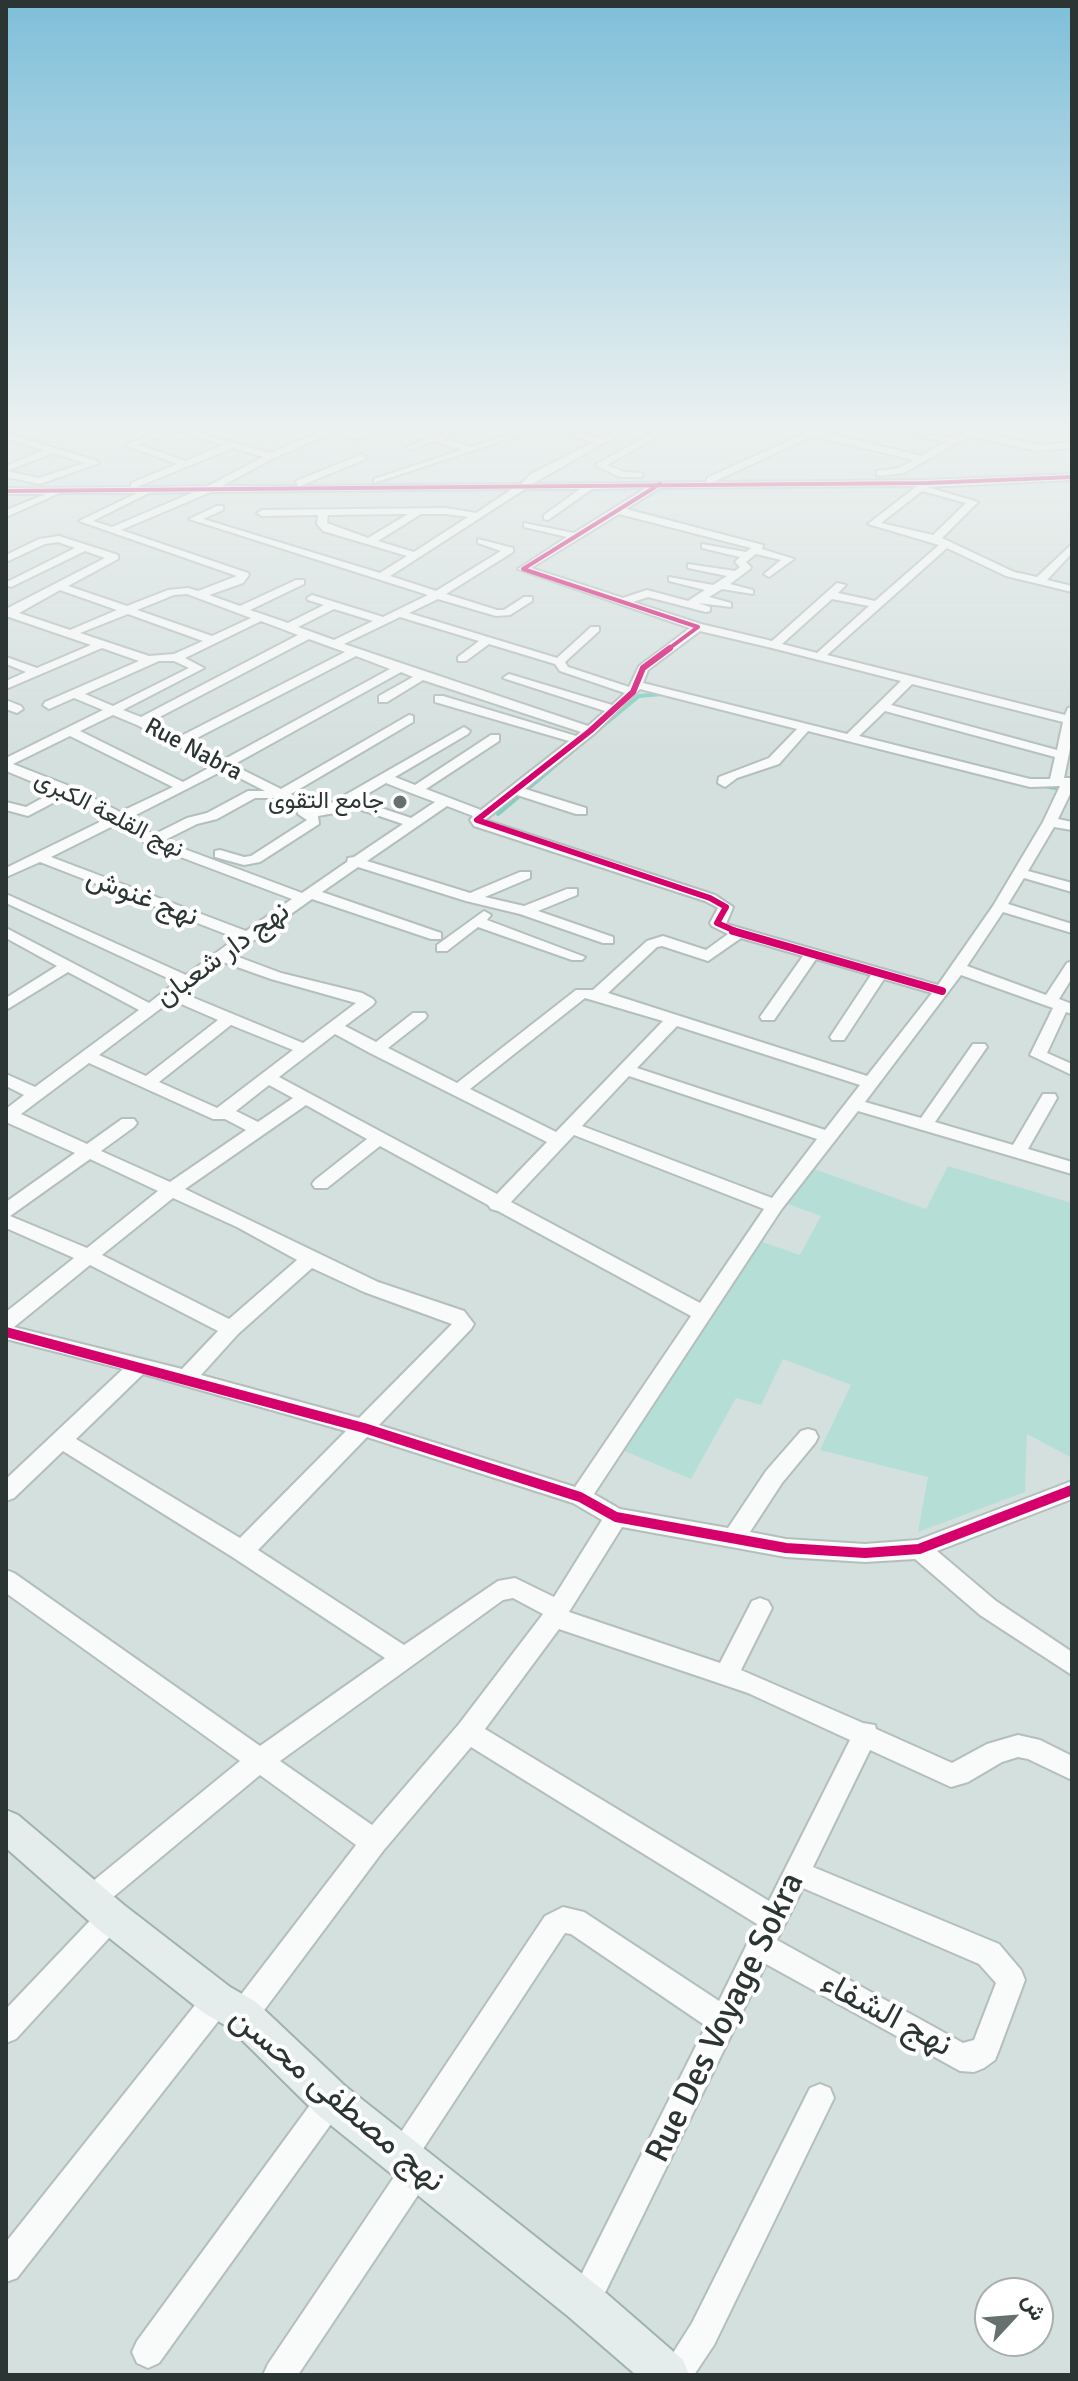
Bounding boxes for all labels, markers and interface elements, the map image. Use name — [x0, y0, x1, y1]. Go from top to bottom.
street label: Rue Nabra — [139, 712, 247, 788]
street label: نهج القلعة الكبرى — [30, 765, 188, 865]
place label: جامع التقوى — [268, 788, 384, 816]
marker: جامع التقوى — [391, 793, 409, 811]
street label: نهج غنوش — [81, 861, 203, 935]
street label: نهج دار شعبان — [150, 895, 296, 1015]
street label: Rue Des Voyage Sokra — [638, 1867, 814, 2169]
street label: نهج الشفاء — [813, 1963, 959, 2067]
street label: نهج مصطفى محسن — [221, 1998, 453, 2202]
north arrow — [974, 2277, 1054, 2357]
text: ش — [1016, 2289, 1052, 2325]

